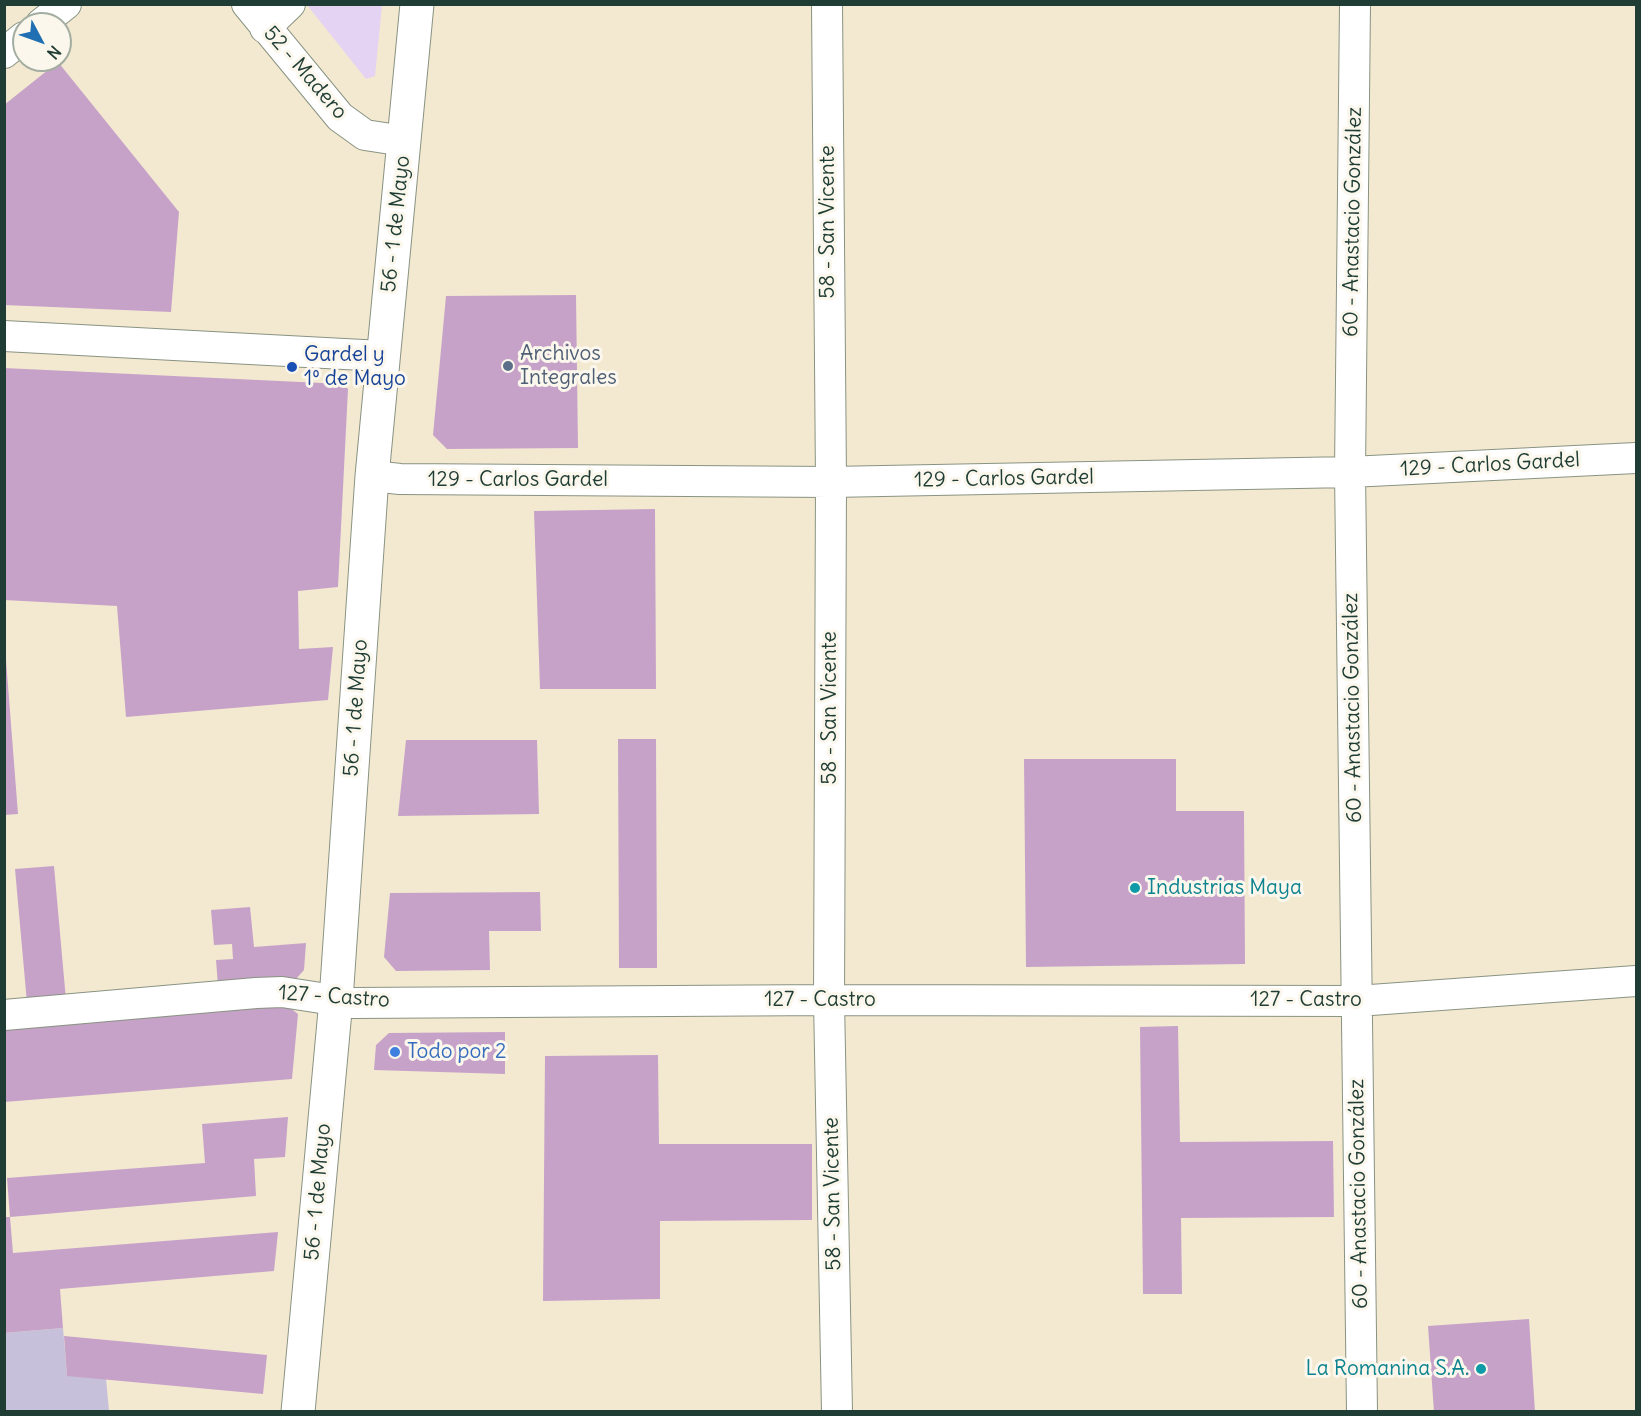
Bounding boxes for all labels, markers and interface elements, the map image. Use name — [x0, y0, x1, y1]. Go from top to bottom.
north arrow — [12, 12, 72, 72]
street label: 52 - Madero — [258, 21, 352, 125]
text: N — [43, 42, 65, 63]
street label: 60 - Anastacio González — [1338, 107, 1368, 337]
street label: 58 - San Vicente — [815, 145, 841, 299]
street label: 56 - 1 de Mayo — [376, 154, 416, 294]
place label: Archivos Integrales — [520, 341, 617, 391]
place label: Gardel y 1º de Mayo — [304, 342, 406, 392]
marker: Archivos Integrales — [501, 359, 515, 373]
marker: Gardel y 1º de Mayo — [285, 360, 299, 374]
street label: 129 - Carlos Gardel — [1399, 448, 1581, 482]
street label: 129 - Carlos Gardel — [914, 465, 1094, 493]
street label: 129 - Carlos Gardel — [428, 467, 608, 493]
street label: 60 - Anastacio González — [1338, 593, 1368, 823]
street label: 58 - San Vicente — [817, 631, 843, 785]
street label: 56 - 1 de Mayo — [339, 639, 373, 777]
place label: Industrias Maya — [1147, 875, 1302, 901]
marker: Industrias Maya — [1128, 881, 1142, 895]
street label: 127 - Castro — [277, 981, 391, 1013]
street label: 127 - Castro — [764, 987, 876, 1013]
street label: 127 - Castro — [1250, 987, 1362, 1013]
place label: Todo por 2 — [407, 1039, 506, 1065]
marker: Todo por 2 — [388, 1045, 402, 1059]
street label: 60 - Anastacio González — [1344, 1079, 1374, 1309]
street label: 58 - San Vicente — [819, 1117, 847, 1271]
street label: 56 - 1 de Mayo — [299, 1122, 337, 1262]
place label: La Romanina S.A. — [1305, 1356, 1469, 1382]
marker: La Romanina S.A. — [1474, 1362, 1488, 1376]

